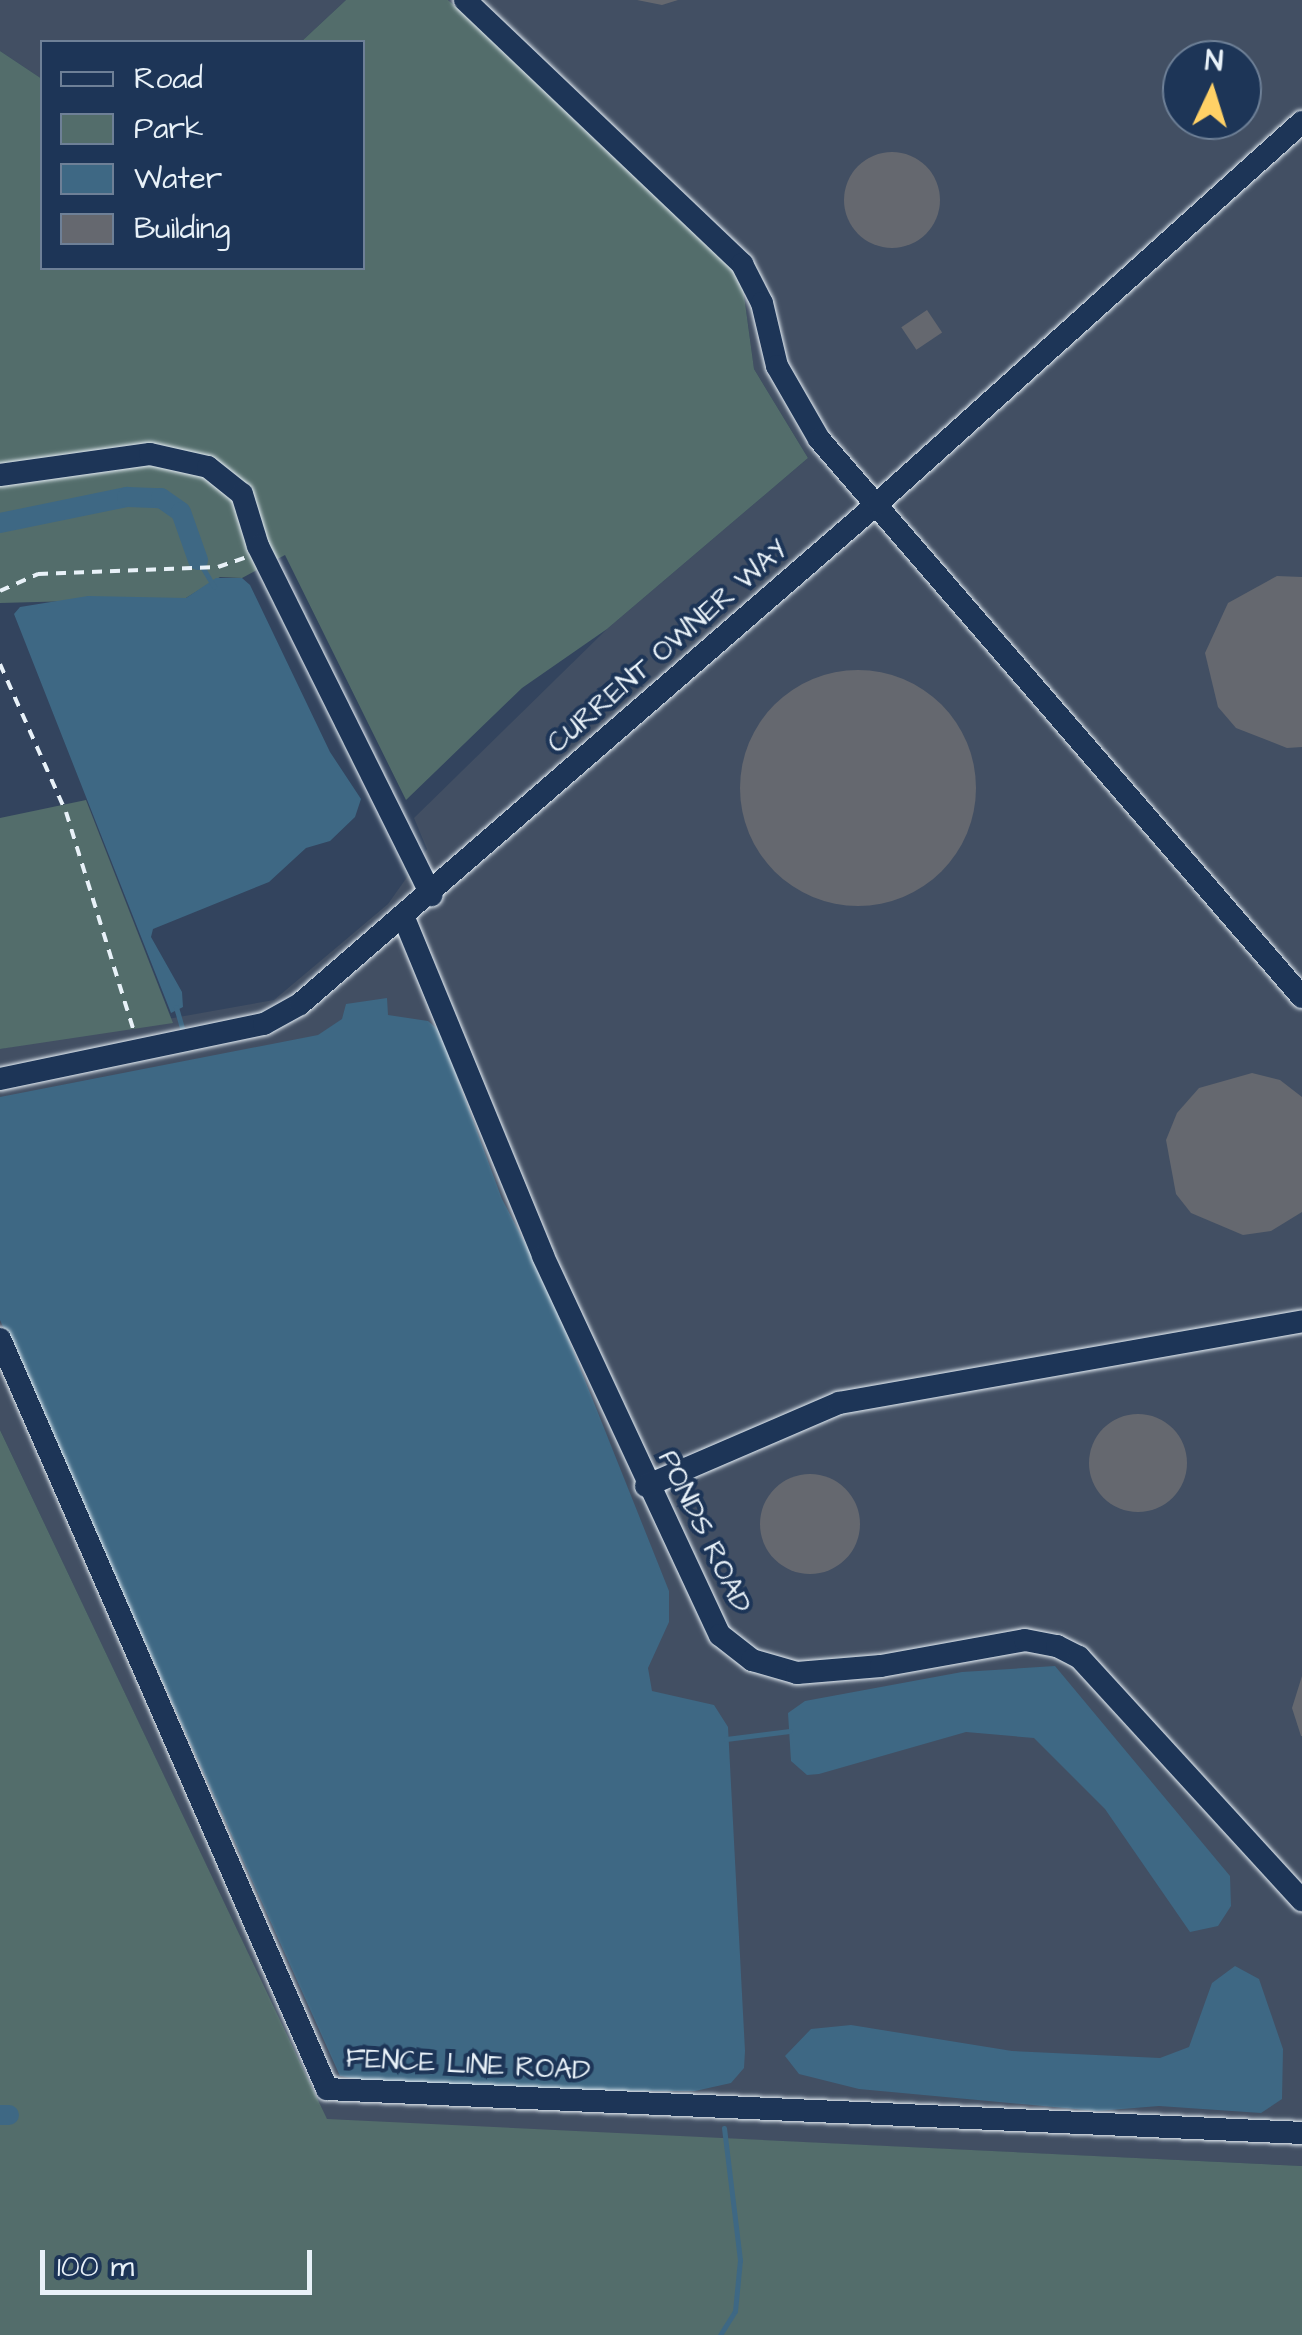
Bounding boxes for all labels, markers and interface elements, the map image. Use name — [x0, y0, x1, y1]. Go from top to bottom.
legend — [40, 40, 365, 270]
north arrow — [1162, 40, 1262, 140]
text: N — [1204, 42, 1224, 82]
text: Road — [134, 58, 203, 100]
text: Park — [134, 108, 203, 150]
text: Water — [134, 158, 222, 200]
text: Building — [134, 208, 230, 250]
street label: CURRENT OWNER WAY — [541, 533, 795, 761]
street label: PONDS ROAD — [650, 1445, 758, 1619]
street label: FENCE LINE ROAD — [345, 2042, 591, 2088]
scale bar — [45, 2230, 318, 2292]
text: 100 m — [57, 2246, 134, 2288]

